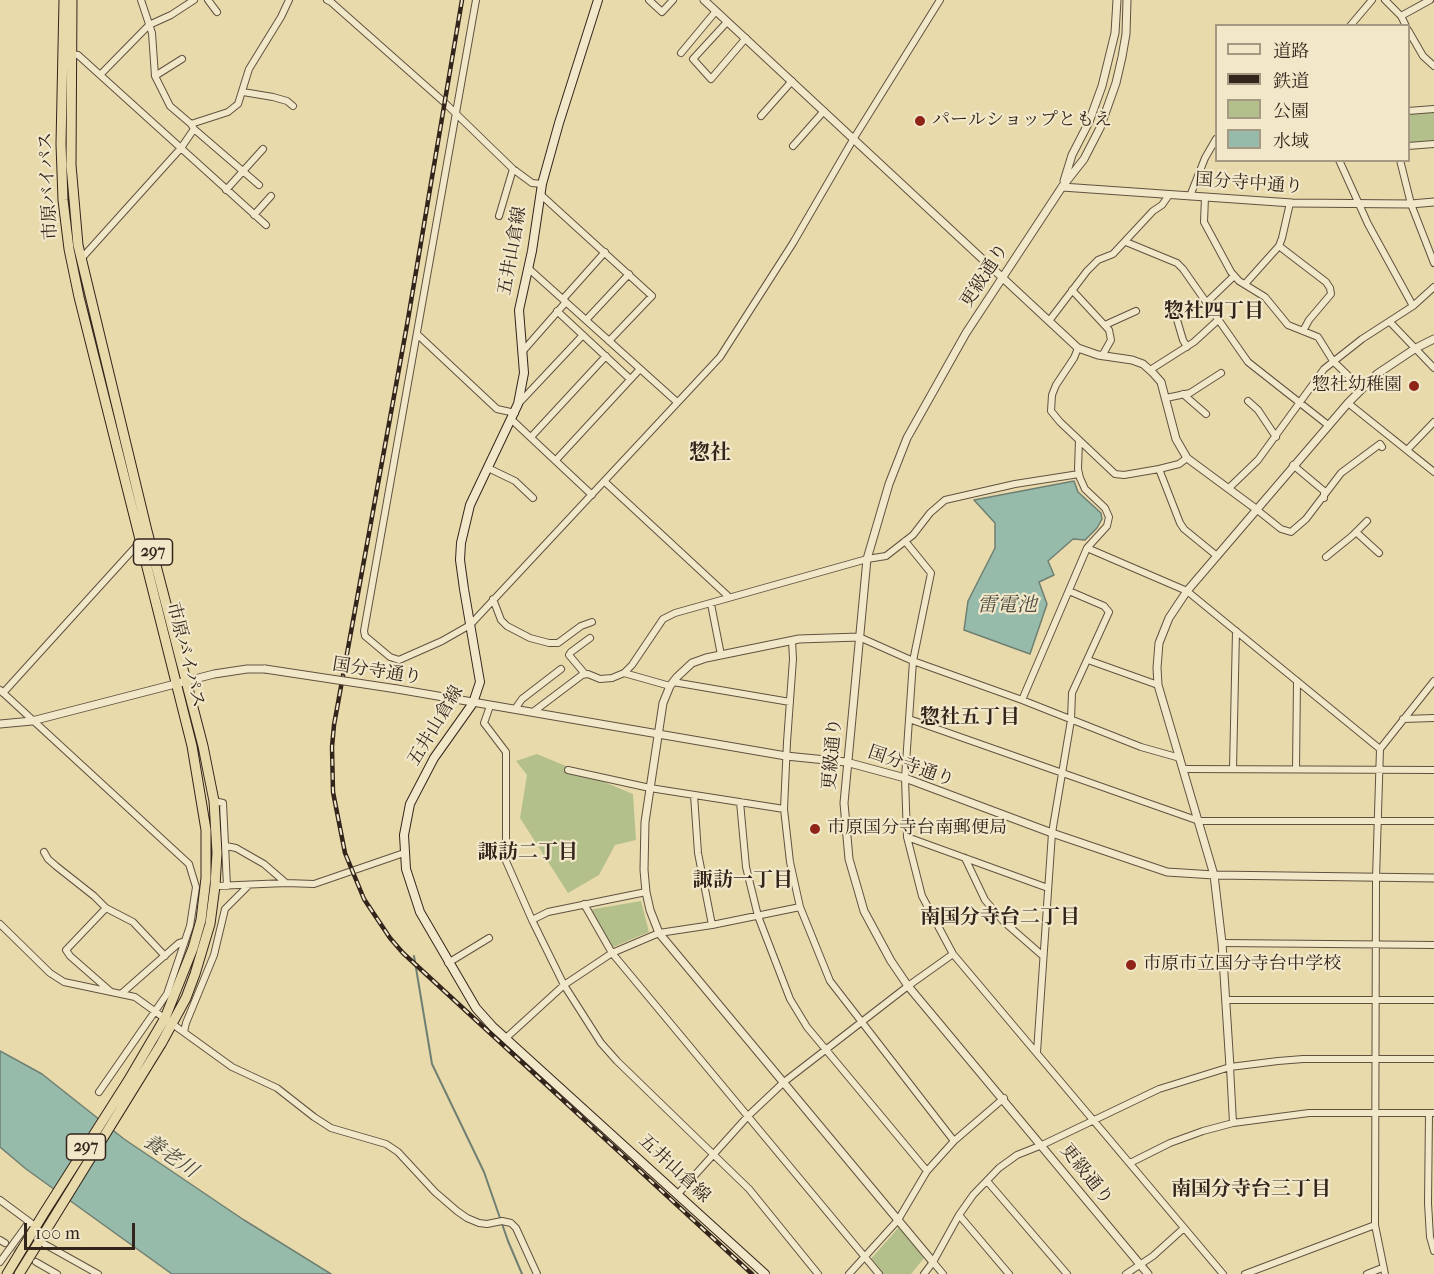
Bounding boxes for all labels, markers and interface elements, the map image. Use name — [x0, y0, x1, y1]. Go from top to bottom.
legend — [1215, 24, 1410, 162]
text: 道路 — [1273, 41, 1309, 62]
text: 鉄道 — [1273, 71, 1309, 92]
text: 公園 — [1273, 101, 1309, 122]
place label: パールショップともえ — [932, 110, 1112, 132]
marker: パールショップともえ — [913, 114, 927, 128]
text: 水域 — [1273, 131, 1309, 152]
street label: 市原バイパス — [35, 132, 63, 240]
street label: 国分寺中通り — [1194, 169, 1304, 199]
street label: 五井山倉線 — [495, 205, 531, 297]
street label: 更級通り — [956, 240, 1014, 312]
district label: 惣社四丁目 — [1164, 300, 1264, 324]
place label: 惣社幼稚園 — [1312, 375, 1402, 397]
marker: 惣社幼稚園 — [1407, 379, 1421, 393]
district label: 惣社 — [689, 441, 731, 467]
road number: 297 — [134, 539, 172, 565]
water label: 雷電池 — [977, 594, 1037, 618]
street label: 市原バイパス — [161, 600, 209, 710]
street label: 国分寺通り — [331, 654, 423, 690]
street label: 五井山倉線 — [404, 682, 468, 770]
district label: 惣社五丁目 — [920, 706, 1020, 730]
street label: 更級通り — [819, 717, 847, 791]
street label: 国分寺通り — [865, 742, 957, 792]
place label: 市原国分寺台南郵便局 — [827, 818, 1007, 840]
marker: 市原国分寺台南郵便局 — [808, 822, 822, 836]
district label: 諏訪二丁目 — [478, 841, 578, 865]
district label: 諏訪一丁目 — [693, 869, 793, 893]
district label: 南国分寺台二丁目 — [920, 906, 1080, 930]
place label: 市原市立国分寺台中学校 — [1143, 954, 1341, 976]
marker: 市原市立国分寺台中学校 — [1124, 958, 1138, 972]
water label: 養老川 — [138, 1130, 202, 1184]
street label: 五井山倉線 — [634, 1130, 714, 1208]
road number: 297 — [66, 1134, 106, 1160]
street label: 更級通り — [1055, 1140, 1117, 1210]
district label: 南国分寺台三丁目 — [1171, 1178, 1331, 1202]
scale bar — [27, 1211, 138, 1249]
text: 100 m — [35, 1223, 80, 1244]

